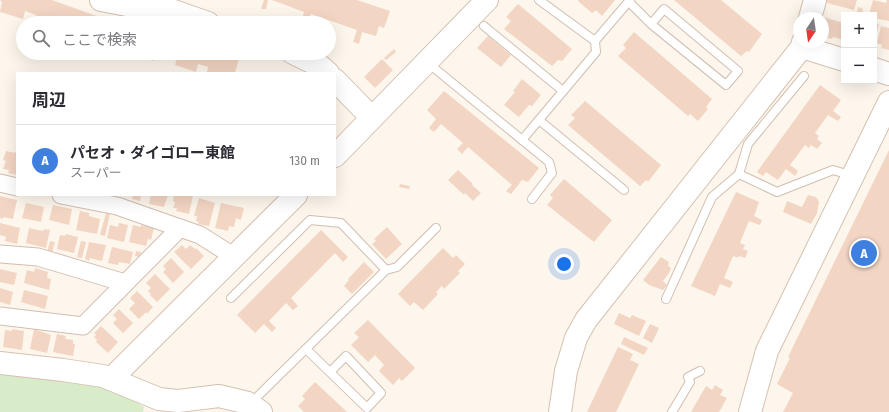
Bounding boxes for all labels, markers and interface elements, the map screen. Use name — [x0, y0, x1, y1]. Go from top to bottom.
north arrow — [793, 12, 829, 48]
map controls — [841, 12, 877, 84]
button: + — [841, 12, 877, 48]
search box — [16, 16, 336, 60]
icon: search — [30, 27, 52, 49]
text: ここで検索 — [62, 31, 137, 49]
button: − — [841, 48, 877, 84]
text: 周辺 — [32, 90, 66, 111]
text: パセオ・ダイゴロー東館 — [70, 144, 235, 162]
text: A — [41, 153, 49, 168]
text: 130 m — [289, 153, 320, 168]
text: スーパー — [70, 165, 122, 180]
pin: A — [851, 238, 877, 268]
your location — [554, 254, 574, 274]

